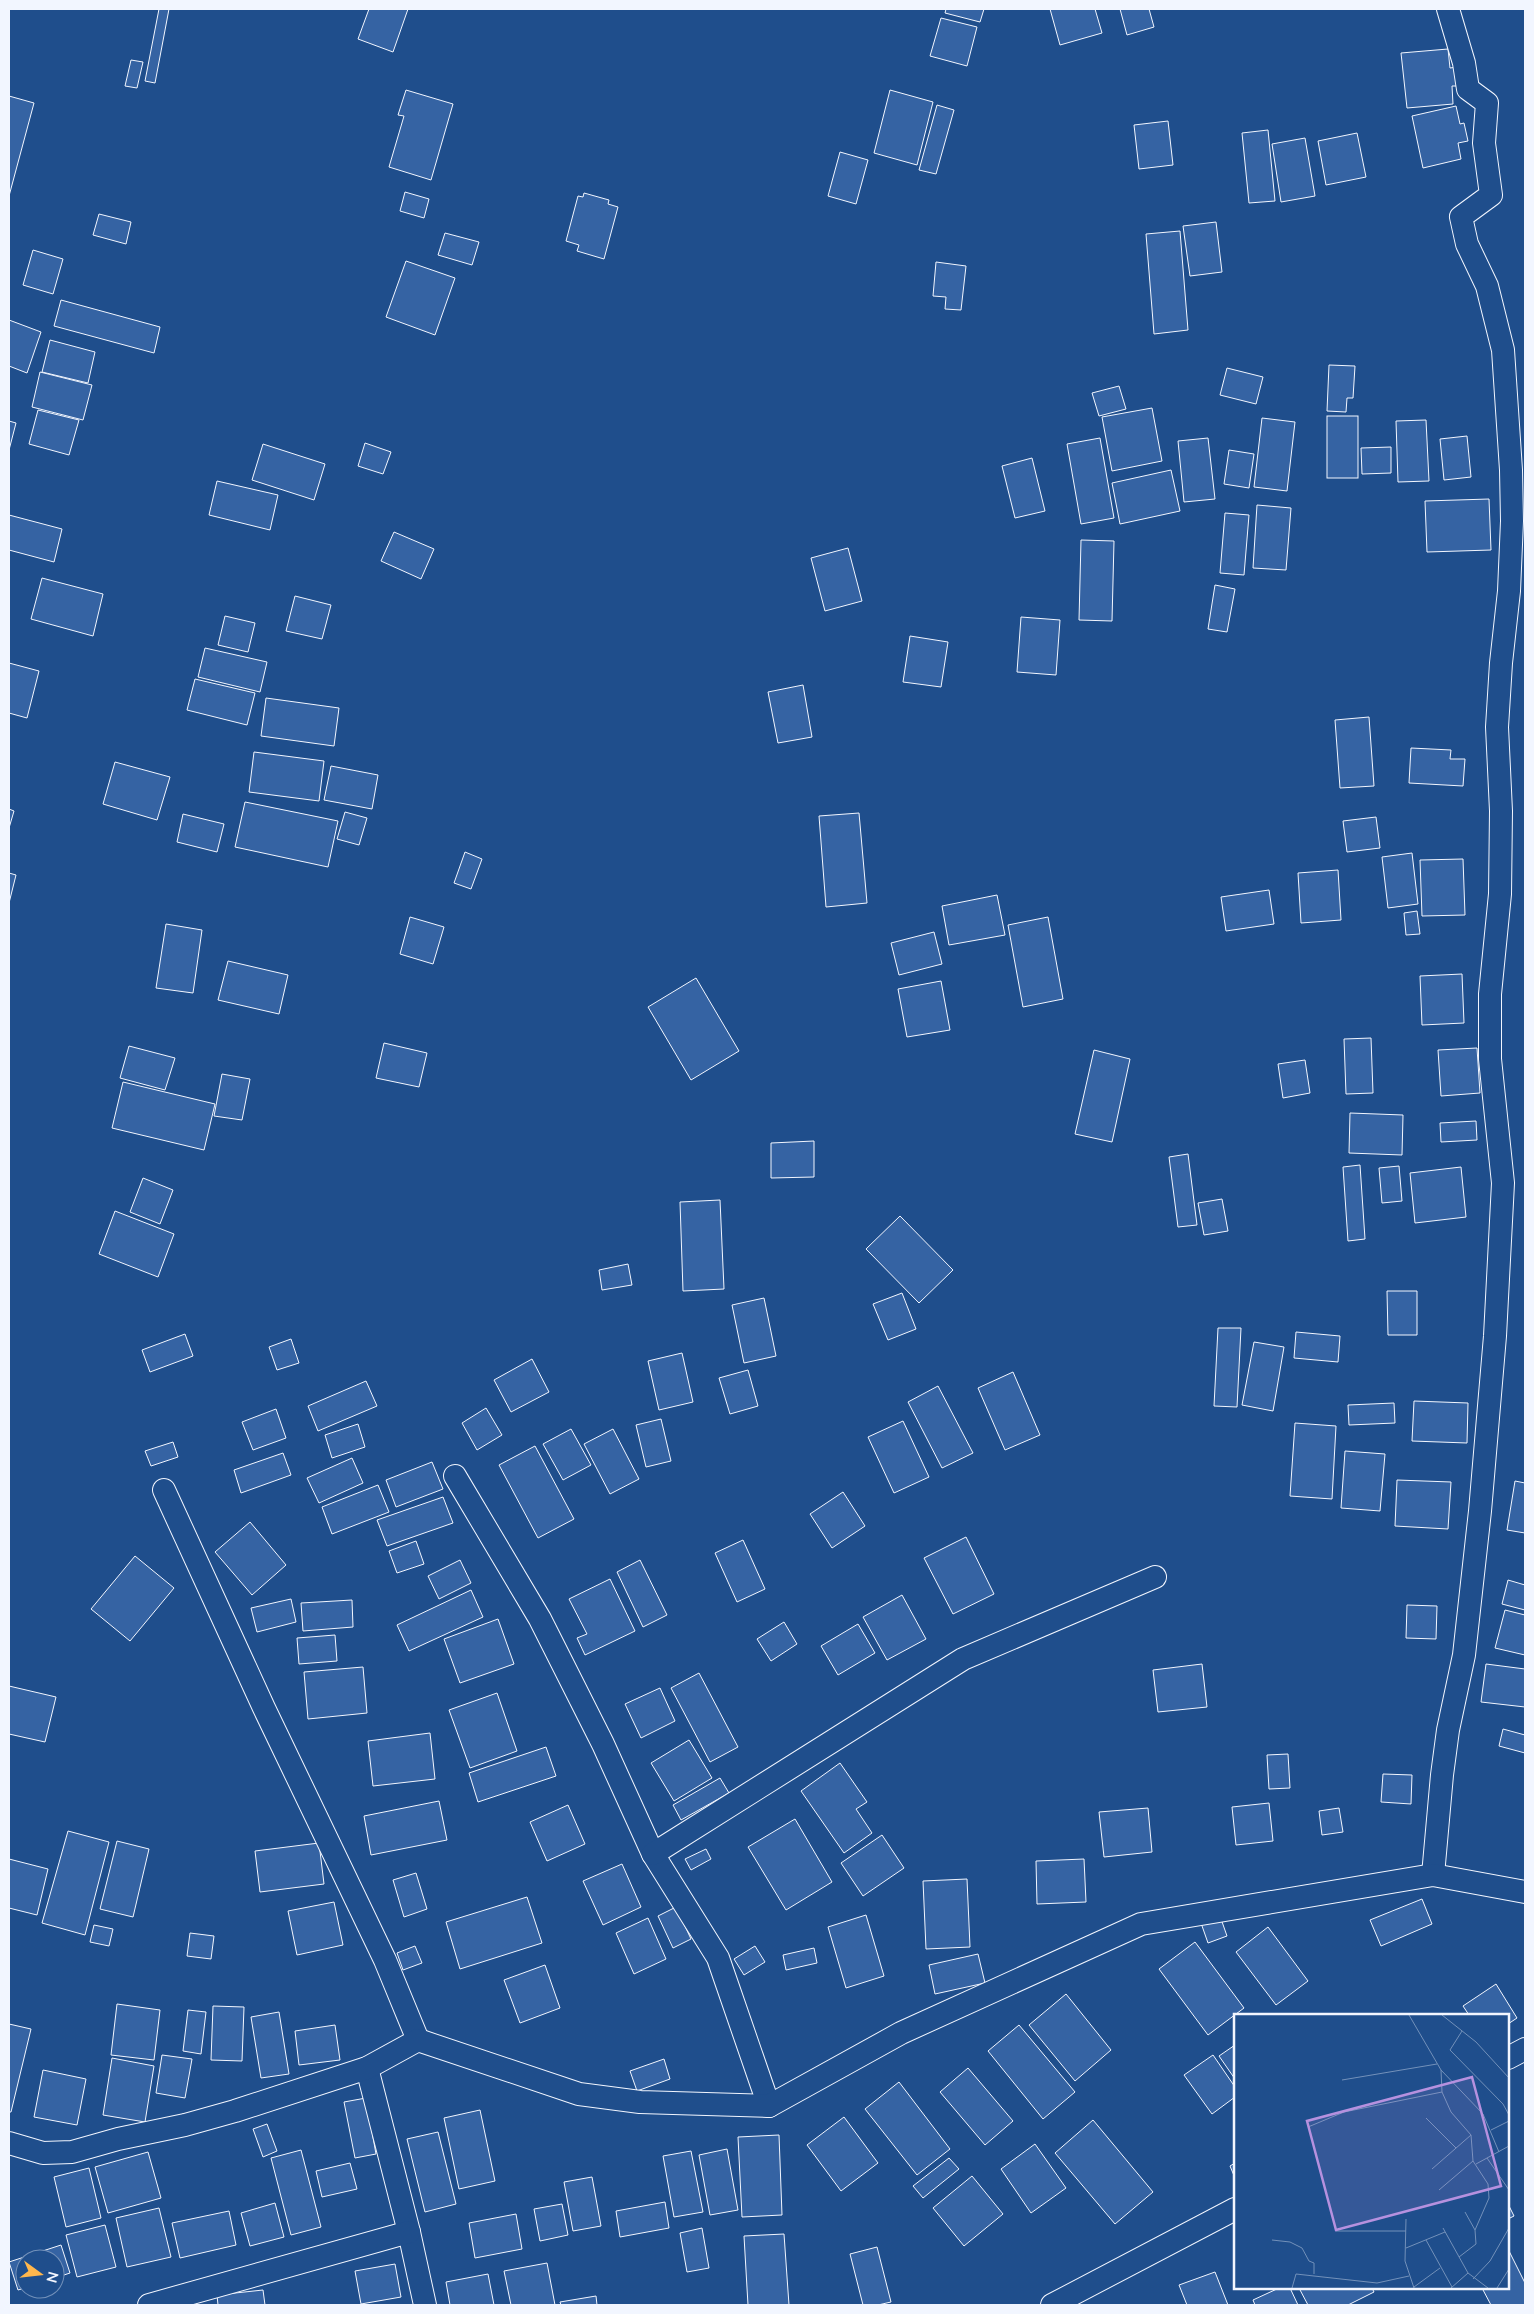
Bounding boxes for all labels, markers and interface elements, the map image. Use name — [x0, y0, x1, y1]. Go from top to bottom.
inset map — [1234, 2014, 1509, 2289]
north arrow — [15, 2249, 65, 2299]
text: N — [43, 2270, 63, 2285]

